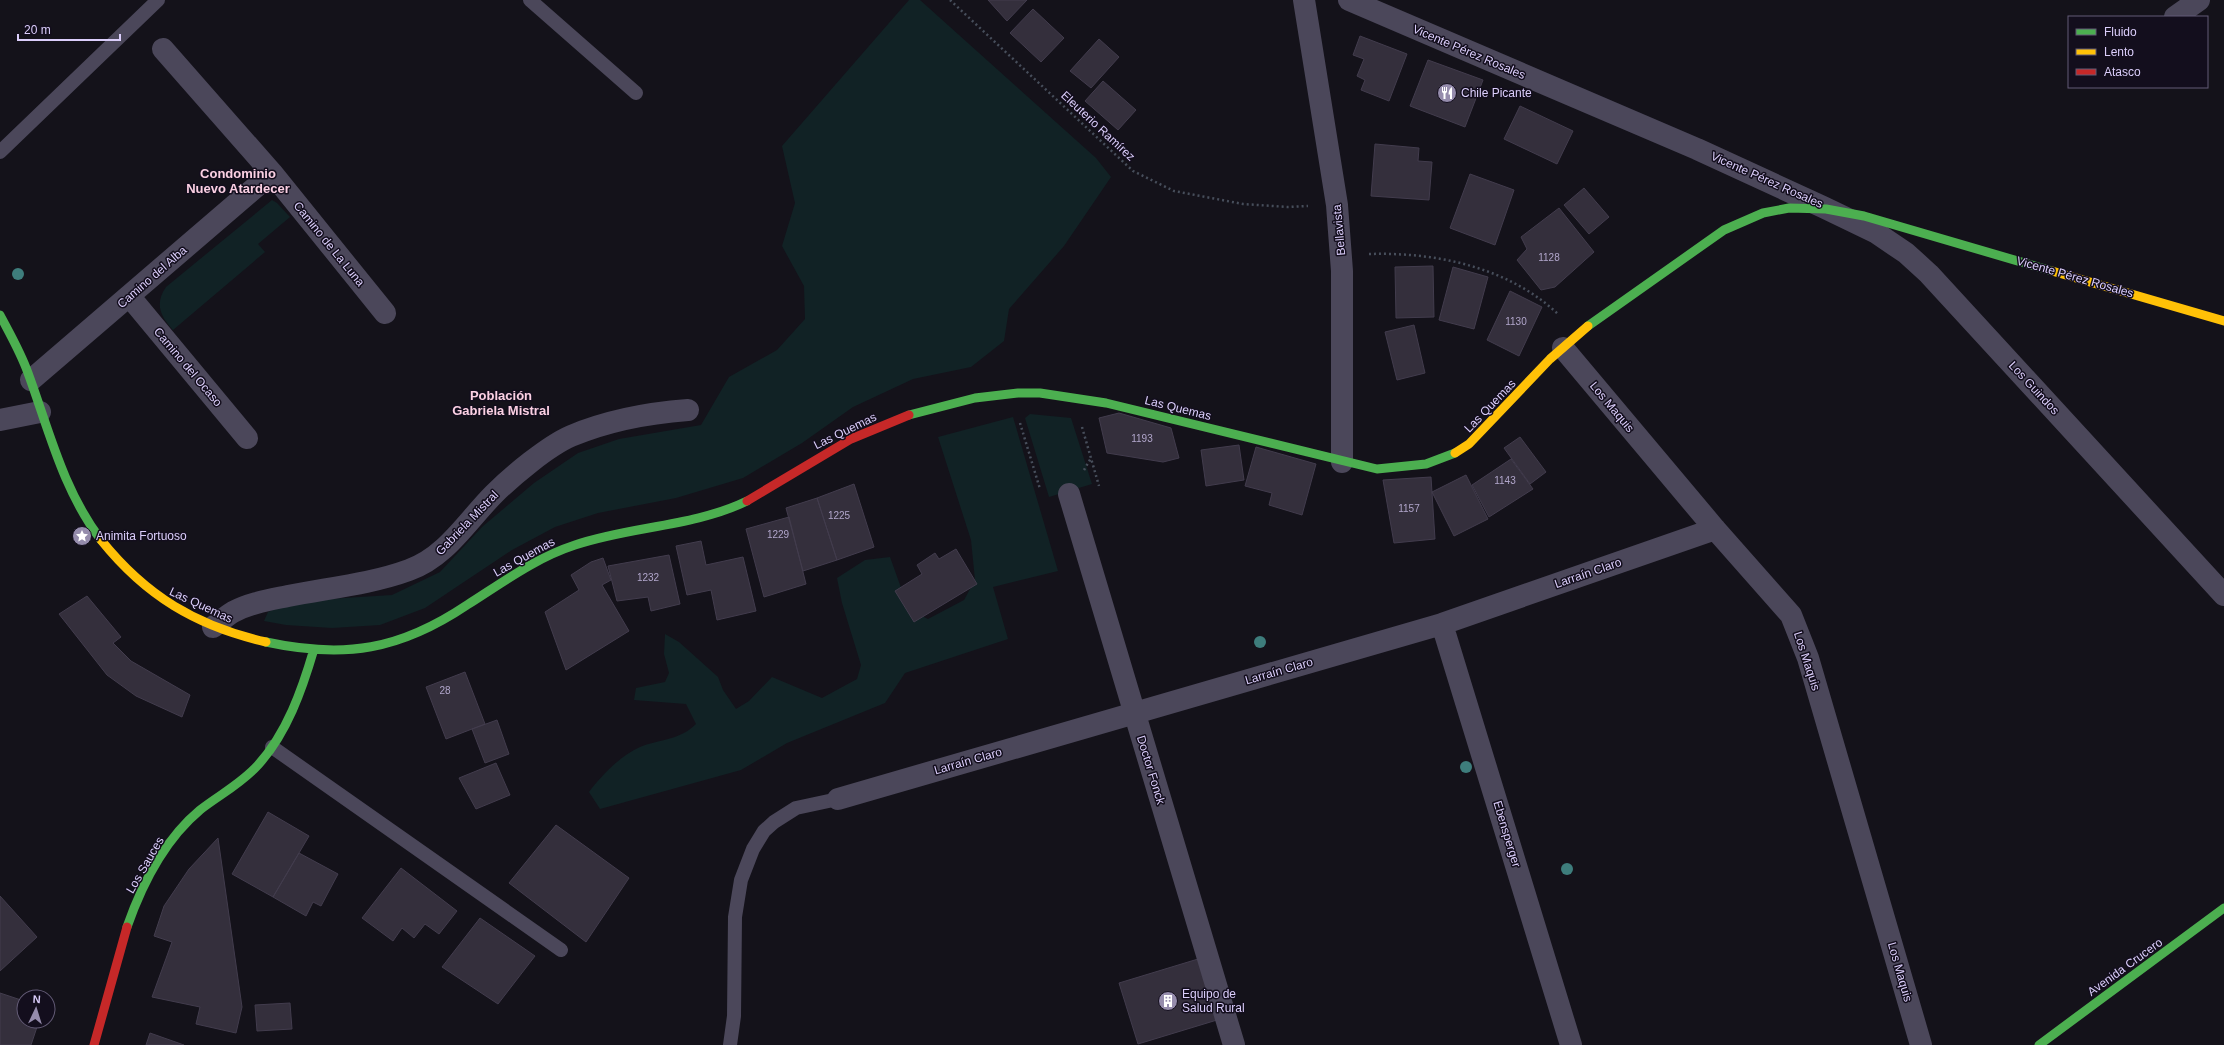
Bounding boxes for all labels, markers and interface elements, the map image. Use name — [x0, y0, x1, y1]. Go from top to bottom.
scale bar — [18, 16, 120, 42]
legend — [2068, 16, 2208, 88]
street label: Vicente Pérez Rosales — [1410, 22, 1528, 82]
text: 20 m — [24, 23, 51, 37]
text: Fluido — [2104, 25, 2137, 39]
text: Lento — [2104, 45, 2134, 59]
text: Atasco — [2104, 65, 2141, 79]
restaurant icon: Chile Picante — [1436, 82, 1458, 104]
place label: Chile Picante — [1461, 86, 1532, 100]
street label: Eleuterio Ramírez — [1058, 88, 1138, 164]
street label: Vicente Pérez Rosales — [1709, 149, 1825, 211]
district label: Condominio Nuevo Atardecer — [186, 166, 290, 196]
street label: Camino de La Luna — [291, 199, 368, 289]
street label: Bellavista — [1330, 203, 1348, 256]
street label: Camino del Alba — [114, 243, 190, 311]
house number: 1128 — [1538, 252, 1560, 263]
street label: Vicente Pérez Rosales — [2015, 254, 2135, 300]
house number: 1130 — [1505, 316, 1527, 327]
street label: Camino del Ocaso — [151, 325, 225, 410]
street label: Los Guindos — [2006, 359, 2062, 417]
street label: Las Quemas — [1461, 377, 1519, 435]
street label: Los Maquis — [1587, 379, 1637, 435]
district label: Población Gabriela Mistral — [452, 388, 550, 418]
street label: Las Quemas — [1143, 393, 1213, 423]
street label: Las Quemas — [811, 410, 879, 452]
house number: 1193 — [1131, 433, 1153, 444]
house number: 1143 — [1494, 475, 1516, 486]
street label: Gabriela Mistral — [433, 488, 501, 558]
house number: 1157 — [1398, 503, 1420, 514]
house number: 1225 — [828, 510, 851, 521]
place icon: Animita Fortuoso — [71, 525, 93, 547]
place label: Animita Fortuoso — [96, 529, 187, 543]
house number: 1229 — [767, 529, 790, 540]
street label: Las Quemas — [491, 534, 557, 580]
street label: Larraín Claro — [1553, 555, 1624, 591]
house number: 1232 — [637, 572, 660, 583]
street label: Las Quemas — [167, 584, 235, 626]
street label: Los Maquis — [1791, 630, 1823, 692]
street label: Larraín Claro — [1243, 655, 1315, 687]
house number: 28 — [439, 685, 451, 696]
street label: Doctor Fonck — [1134, 734, 1168, 807]
street label: Larraín Claro — [932, 745, 1004, 777]
street label: Ebensperger — [1490, 799, 1524, 869]
street label: Los Sauces — [123, 834, 167, 896]
street label: Avenida Crucero — [2085, 935, 2165, 999]
street label: Los Maquis — [1885, 941, 1915, 1003]
place label: Equipo de Salud Rural — [1182, 987, 1245, 1015]
north arrow — [16, 989, 56, 1029]
building icon: Equipo de Salud Rural — [1157, 990, 1179, 1012]
text: N — [32, 993, 41, 1005]

